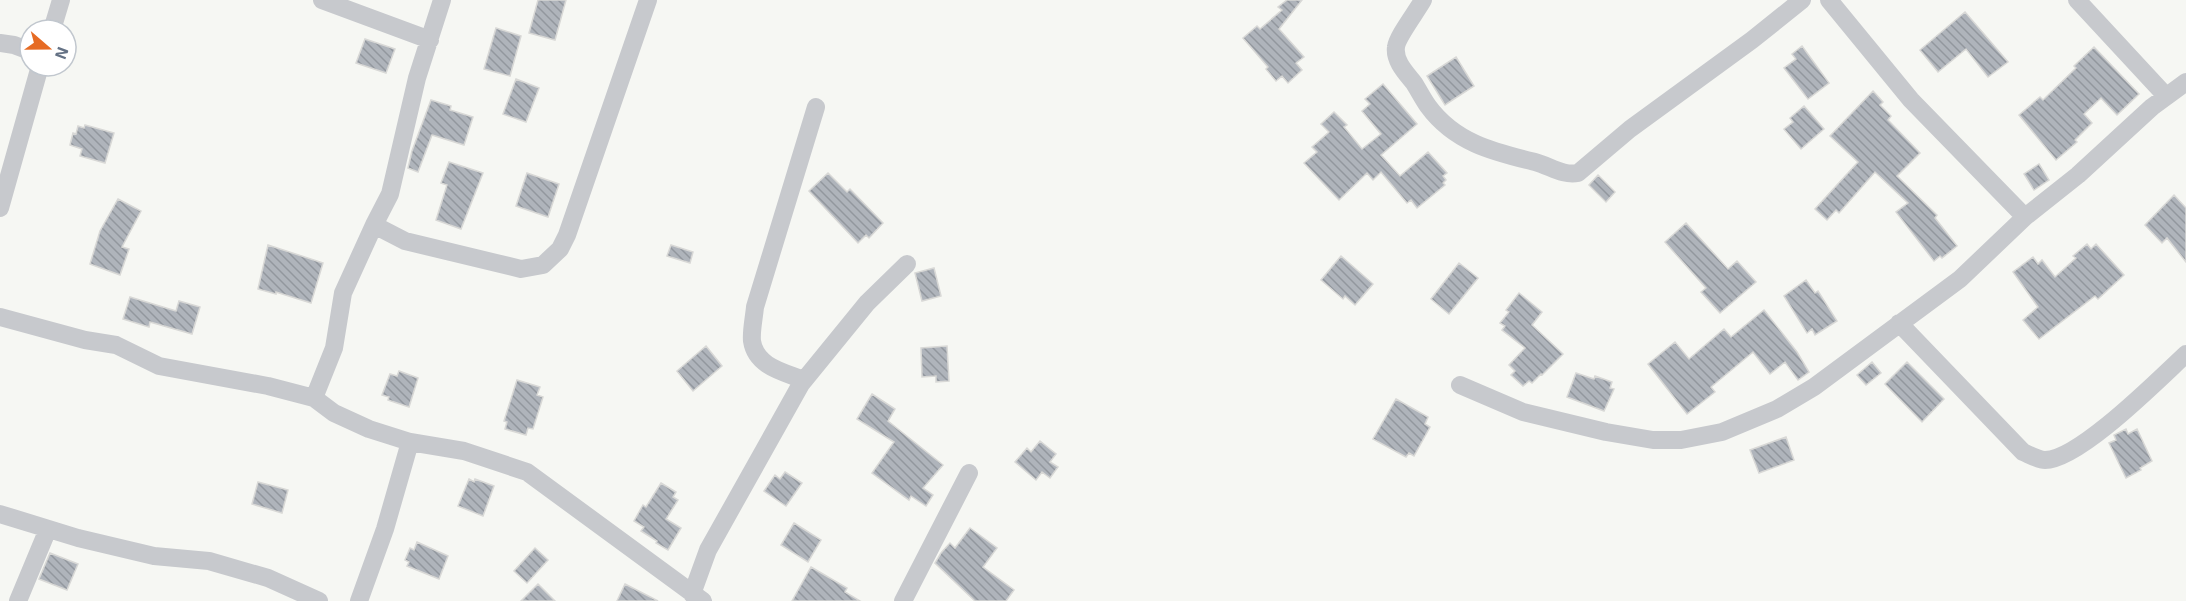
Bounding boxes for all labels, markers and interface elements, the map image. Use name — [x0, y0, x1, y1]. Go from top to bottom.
north arrow — [18, 18, 78, 78]
text: N — [52, 45, 73, 62]

